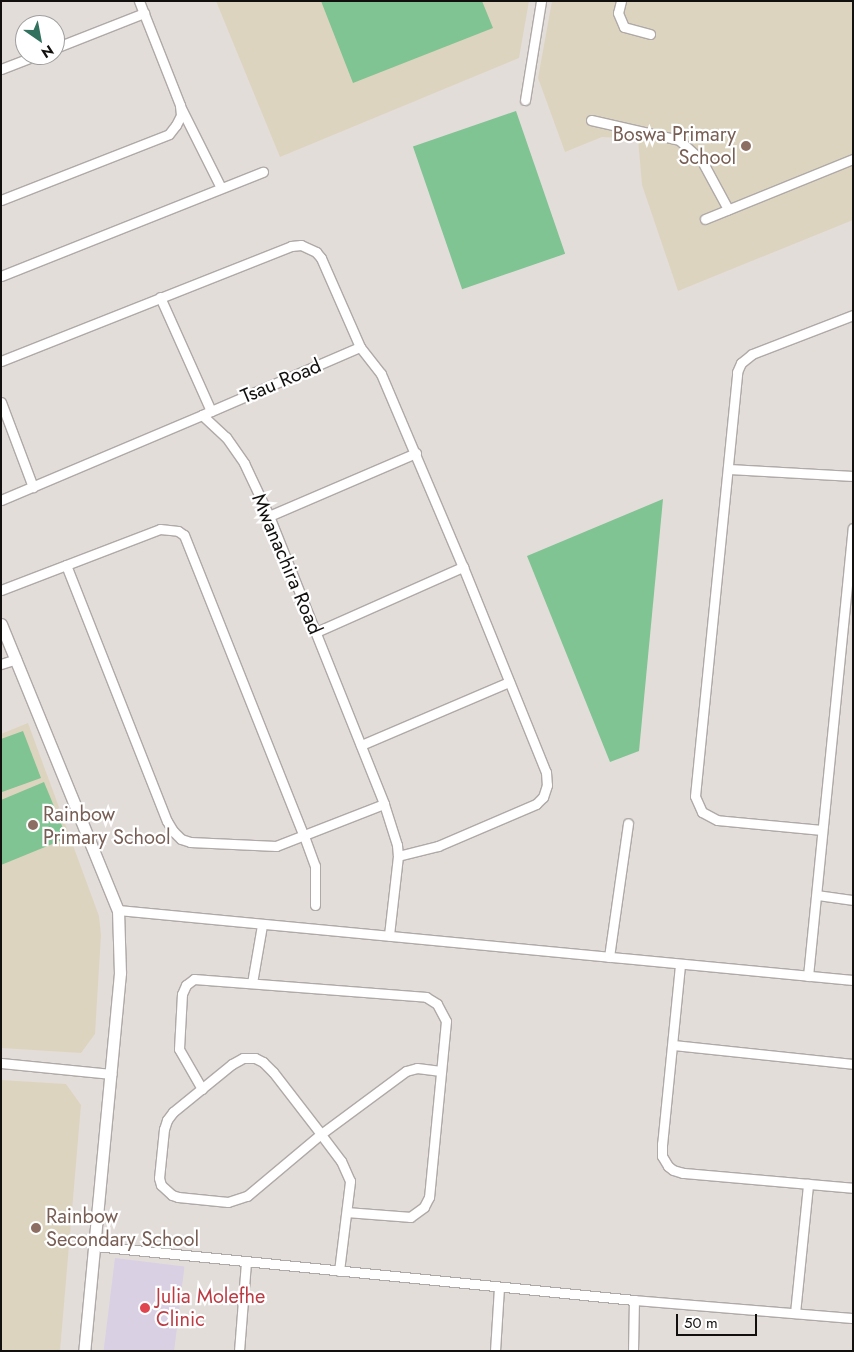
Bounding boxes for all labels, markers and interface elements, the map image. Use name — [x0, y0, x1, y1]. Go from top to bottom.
north arrow — [15, 15, 65, 65]
text: N — [38, 40, 58, 63]
place label: Boswa Primary School — [613, 122, 736, 169]
marker: Boswa Primary School — [740, 140, 752, 152]
street label: Tsau Road — [237, 353, 325, 409]
street label: Mwanachira Road — [247, 490, 327, 638]
place label: Rainbow Primary School — [43, 802, 171, 849]
marker: Rainbow Primary School — [27, 819, 39, 831]
place label: Rainbow Secondary School — [46, 1204, 199, 1251]
marker: Rainbow Secondary School — [30, 1222, 42, 1234]
place label: Julia Molefhe Clinic — [156, 1284, 265, 1331]
marker: Julia Molefhe Clinic — [138, 1301, 152, 1315]
scale bar — [679, 1304, 760, 1336]
text: 50 m — [684, 1312, 718, 1334]

